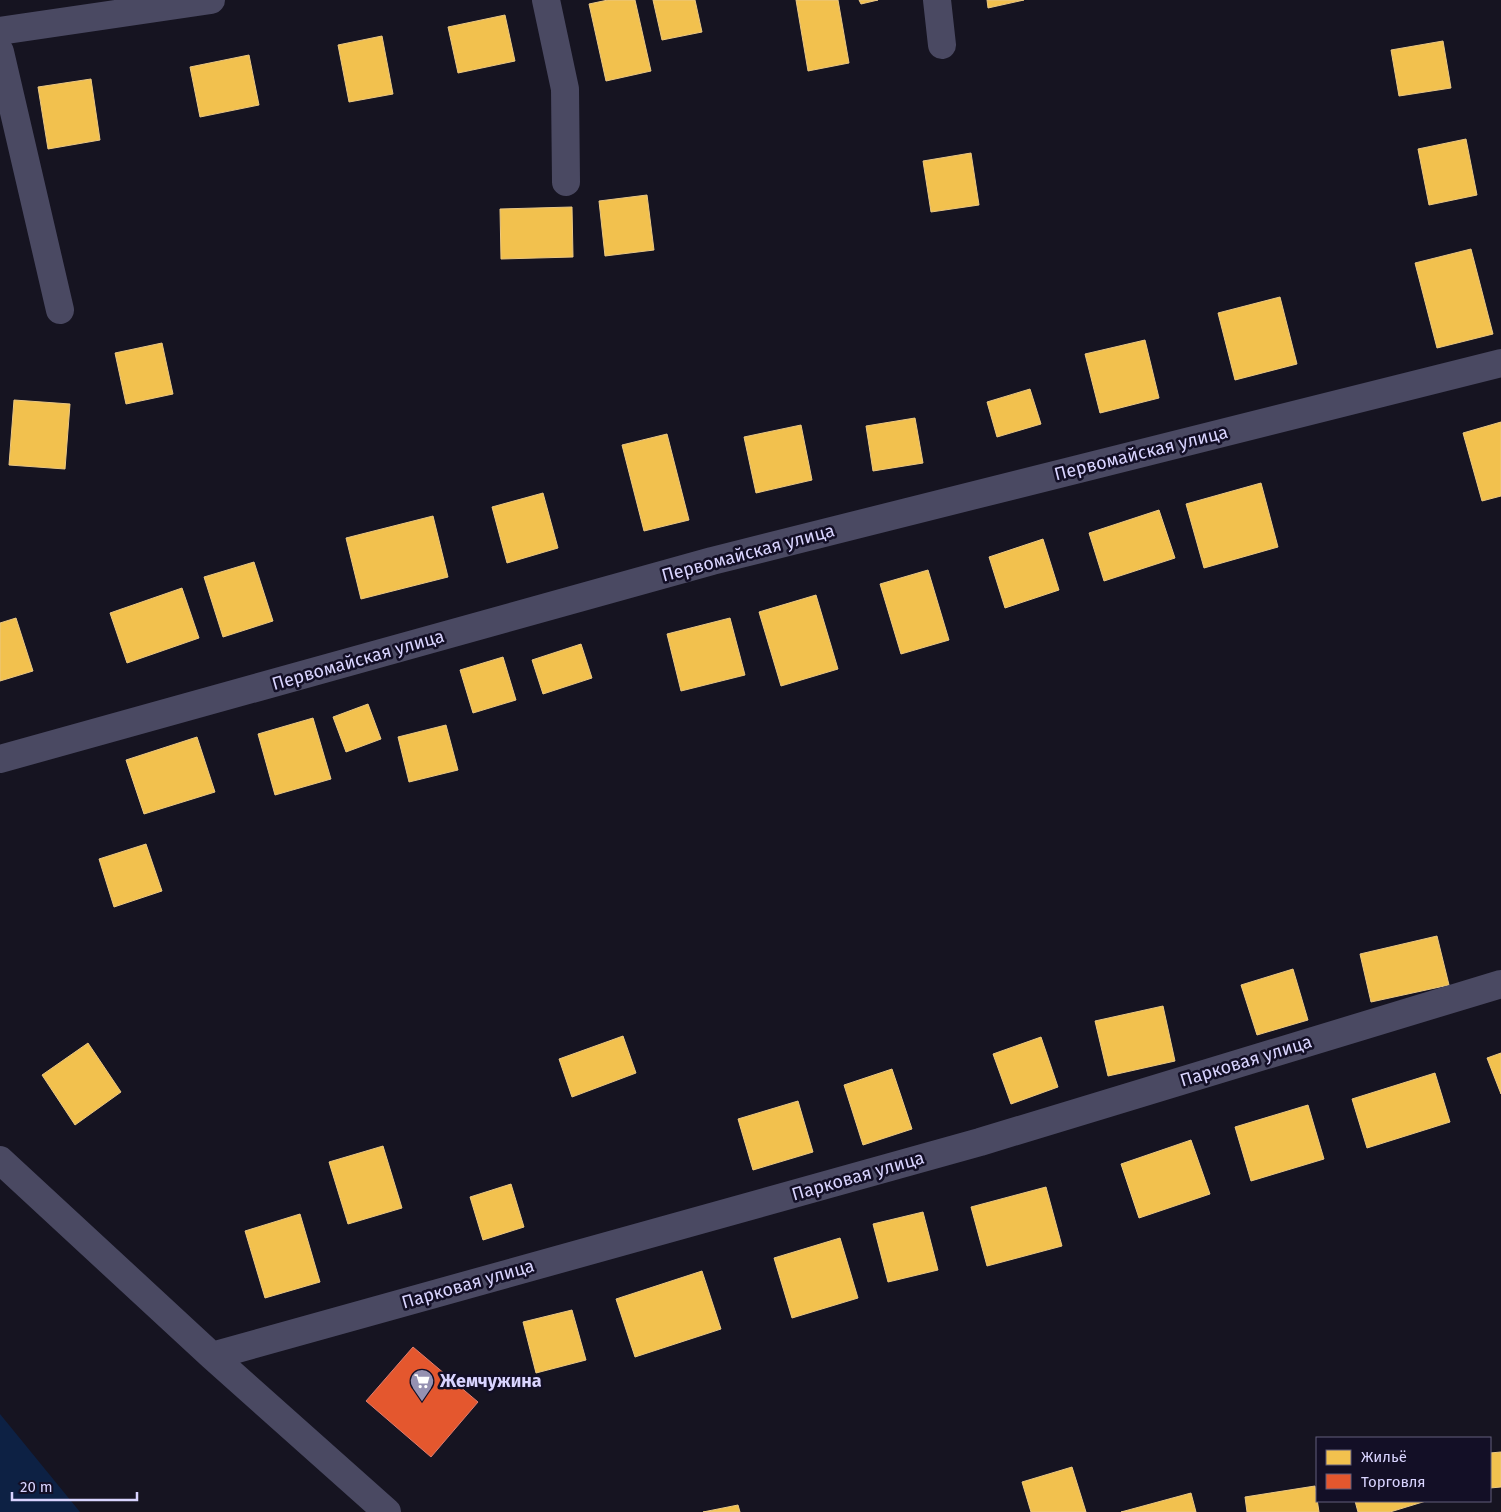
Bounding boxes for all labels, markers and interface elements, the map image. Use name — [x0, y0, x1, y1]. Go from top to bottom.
street label: Первомайская улица — [1052, 421, 1230, 485]
street label: Первомайская улица — [659, 519, 837, 587]
street label: Первомайская улица — [269, 625, 447, 695]
street label: Парковая улица — [1177, 1030, 1315, 1092]
street label: Парковая улица — [789, 1147, 927, 1205]
street label: Парковая улица — [399, 1255, 537, 1313]
supermarket icon: Жемчужина — [409, 1368, 435, 1402]
place label: Жемчужина — [439, 1370, 542, 1392]
legend — [1316, 1437, 1491, 1502]
text: Жильё — [1361, 1448, 1407, 1466]
scale bar — [12, 1470, 138, 1502]
text: Торговля — [1361, 1473, 1426, 1491]
text: 20 m — [20, 1478, 53, 1496]

